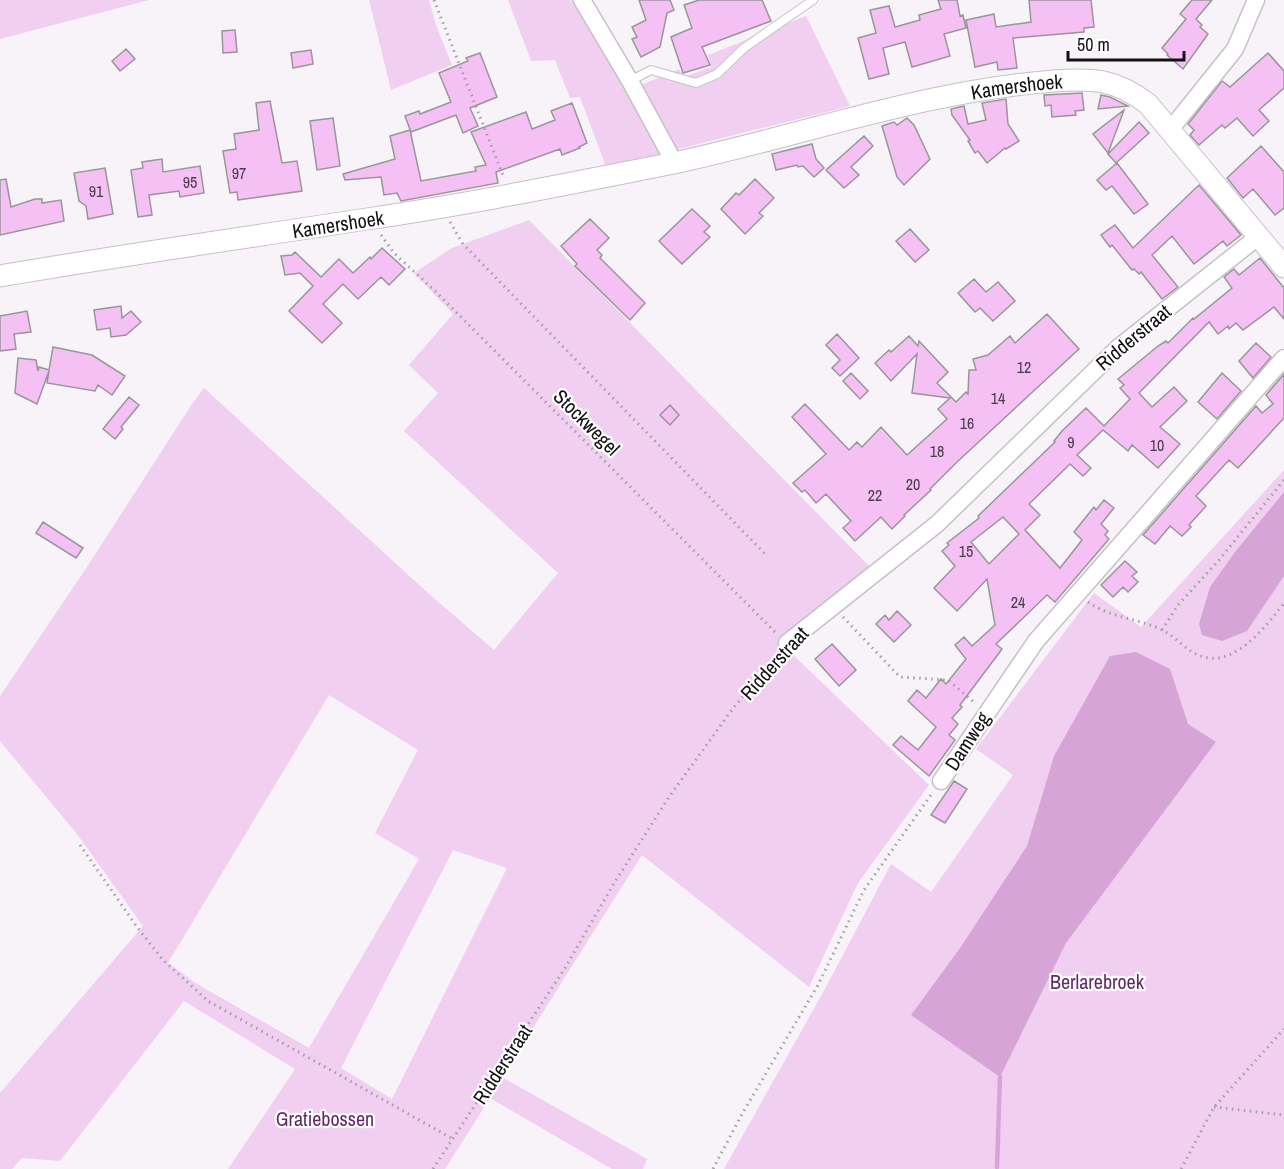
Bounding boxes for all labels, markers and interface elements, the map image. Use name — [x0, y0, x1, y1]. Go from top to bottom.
scale bar — [1068, 24, 1184, 62]
text: 50 m — [1077, 32, 1110, 57]
street label: Kamershoek — [969, 67, 1064, 105]
house number: 97 — [232, 162, 246, 184]
house number: 95 — [183, 171, 197, 193]
house number: 91 — [89, 180, 104, 202]
street label: Kamershoek — [290, 203, 386, 244]
street label: Ridderstraat — [1090, 297, 1177, 376]
house number: 12 — [1017, 356, 1031, 378]
street label: Stockwegel — [548, 383, 626, 461]
house number: 14 — [991, 387, 1005, 409]
house number: 16 — [960, 412, 974, 434]
house number: 9 — [1067, 431, 1075, 453]
house number: 10 — [1150, 434, 1164, 456]
house number: 18 — [930, 440, 944, 462]
house number: 20 — [906, 473, 920, 495]
house number: 22 — [868, 484, 882, 506]
house number: 15 — [959, 540, 973, 562]
house number: 24 — [1011, 591, 1025, 613]
street label: Ridderstraat — [734, 620, 815, 706]
street label: Damweg — [938, 707, 996, 775]
park label: Berlarebroek — [1050, 968, 1145, 995]
street label: Ridderstraat — [466, 1018, 538, 1109]
park label: Gratiebossen — [276, 1105, 374, 1132]

